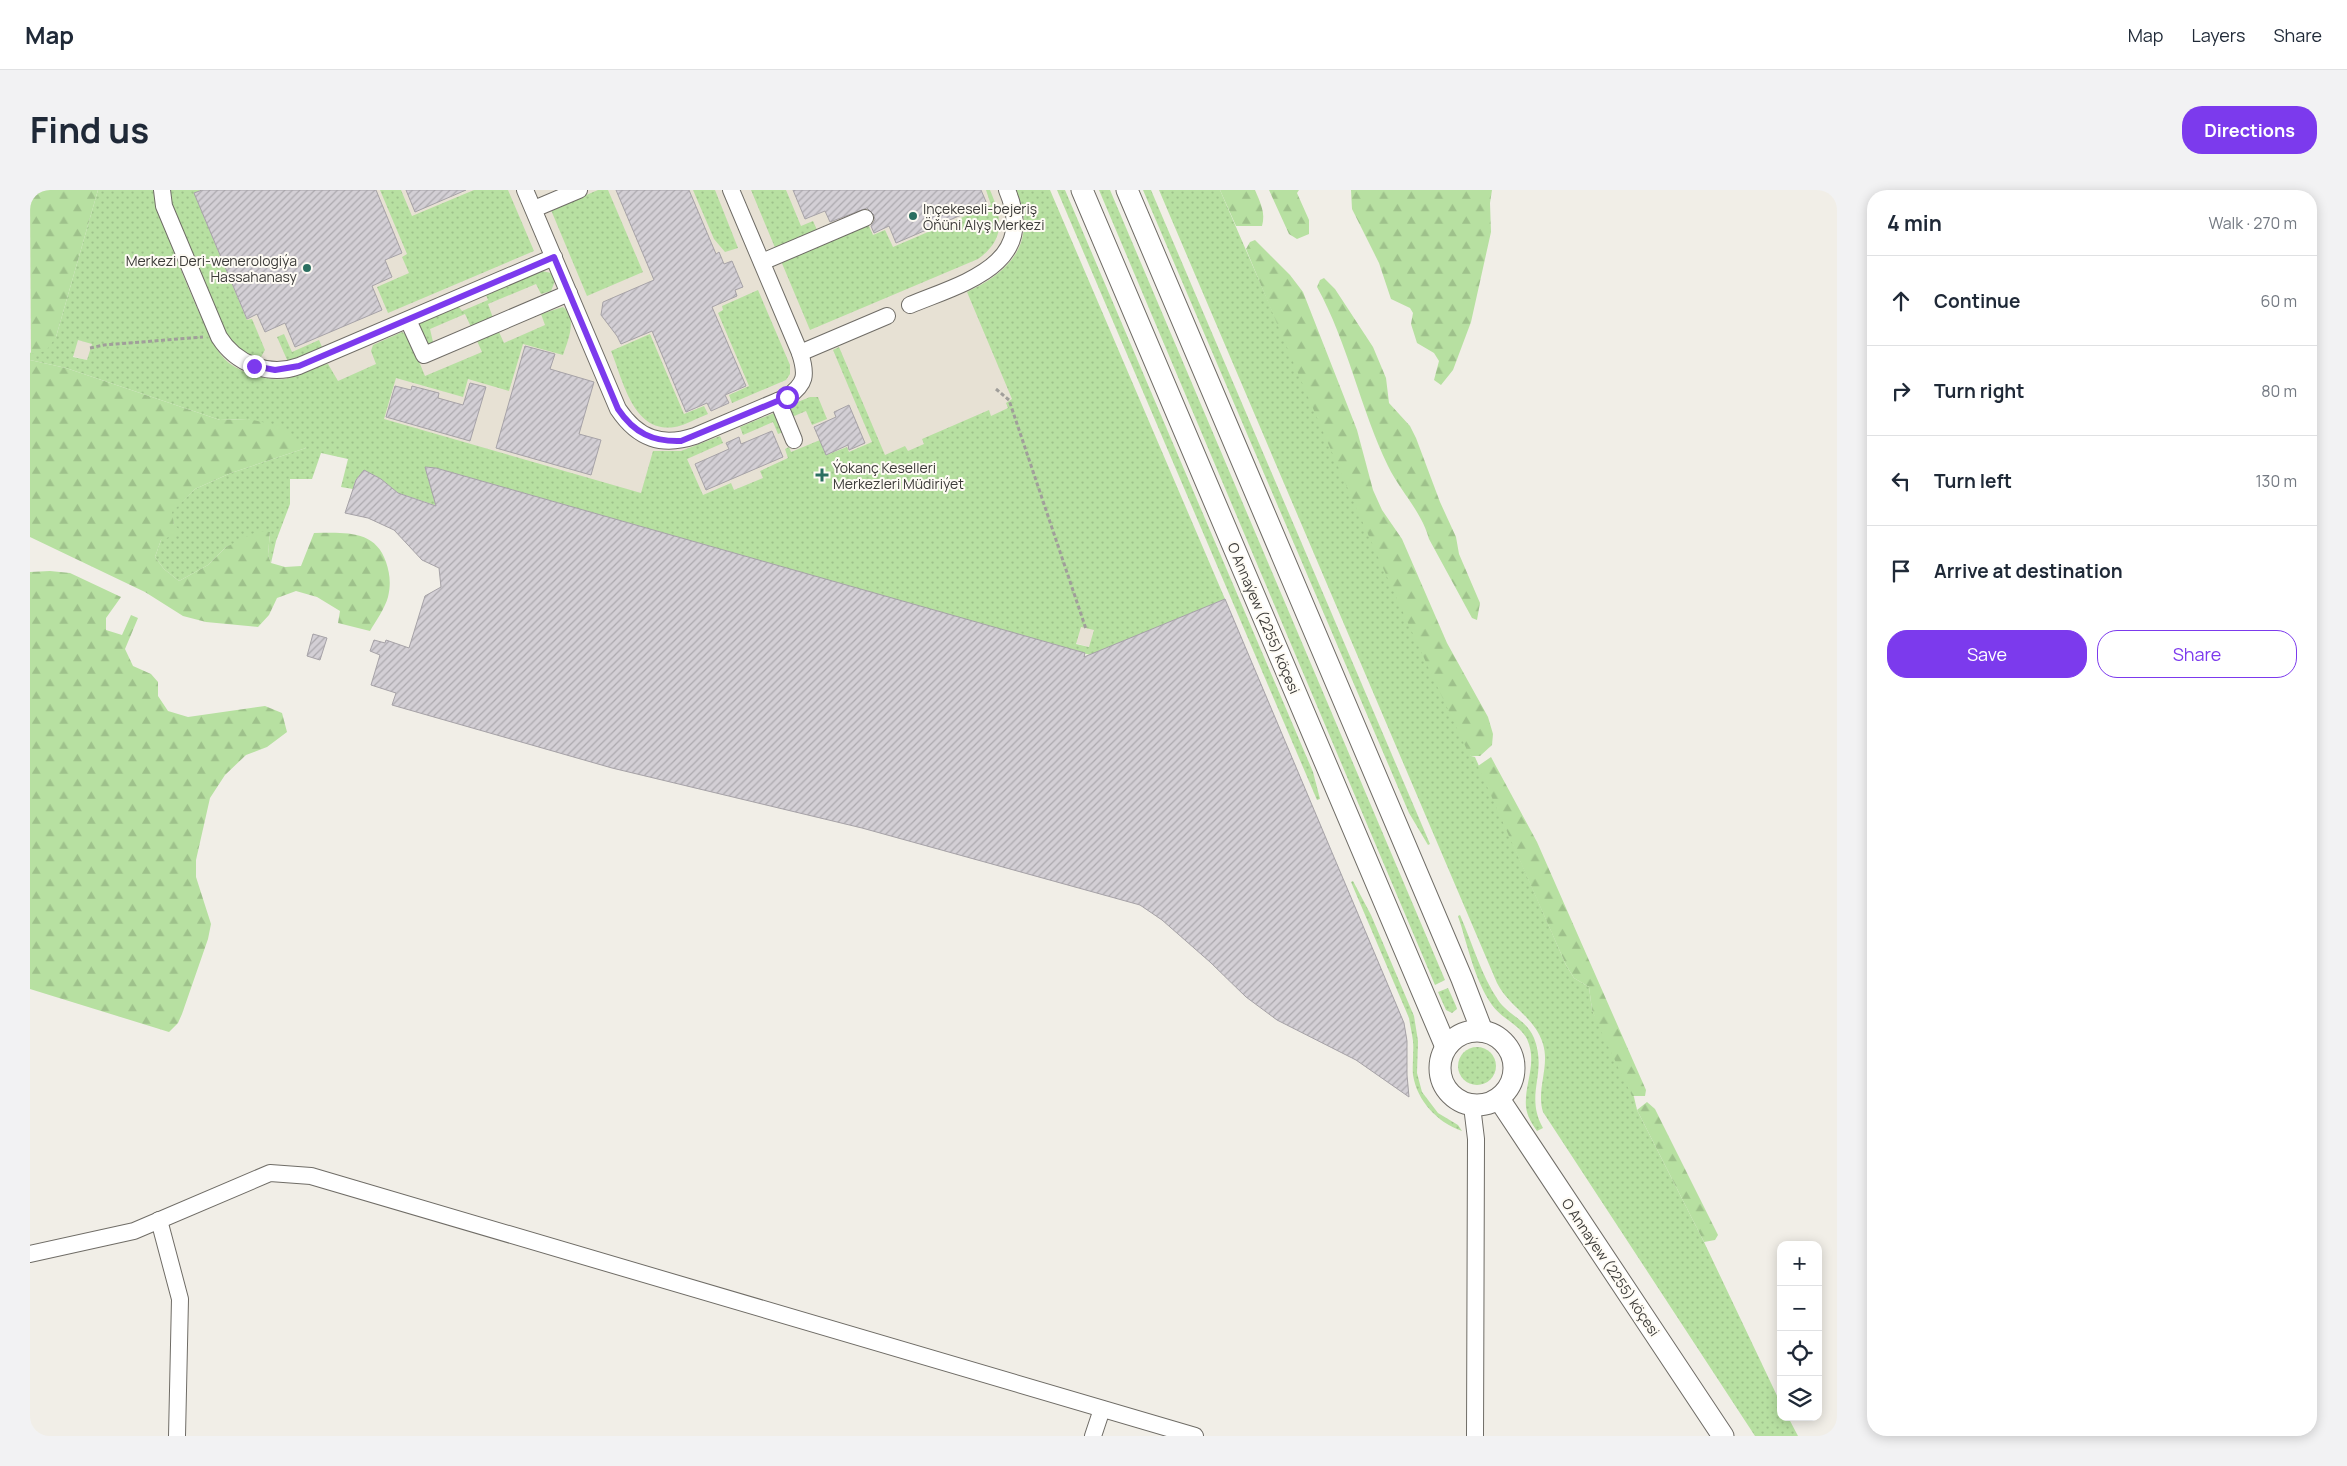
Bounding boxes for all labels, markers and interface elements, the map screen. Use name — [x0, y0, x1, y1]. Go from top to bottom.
text: Map — [25, 18, 74, 51]
text: Map — [2128, 23, 2163, 47]
text: Layers — [2191, 23, 2245, 47]
text: Share — [2273, 23, 2322, 47]
text: Find us — [30, 106, 149, 154]
button: Directions — [2182, 106, 2317, 154]
place label: Inçekeseli-bejeriş Öňüni Alyş Merkezi — [923, 199, 1045, 234]
text: 4 min — [1887, 209, 1942, 237]
marker: Inçekeseli-bejeriş Öňüni Alyş Merkezi — [907, 210, 919, 222]
text: Walk · 270 m — [2208, 212, 2297, 234]
place label: Merkezi Deri-wenerologiýa Hassahanasy — [126, 251, 298, 286]
marker: Merkezi Deri-wenerologiýa Hassahanasy — [301, 262, 313, 274]
icon: ahead — [1887, 287, 1915, 315]
text: Continue — [1934, 288, 2020, 314]
text: 60 m — [2261, 290, 2297, 312]
route end — [243, 355, 266, 378]
icon: right — [1887, 377, 1915, 405]
text: Turn right — [1934, 378, 2024, 404]
text: 80 m — [2261, 380, 2297, 402]
route start — [776, 386, 799, 409]
place label: Ýokanç Keselleri Merkezleri Müdiriýet — [833, 458, 964, 493]
icon: left — [1887, 467, 1915, 495]
marker: Ýokanç Keselleri Merkezleri Müdiriýet — [815, 468, 829, 482]
text: Turn left — [1934, 468, 2012, 494]
text: 130 m — [2255, 470, 2297, 492]
street label: O Annaýew (2255) köçesi — [1223, 539, 1305, 697]
icon: arrive — [1887, 557, 1915, 585]
text: Arrive at destination — [1934, 558, 2123, 584]
button: Save — [1887, 630, 2087, 678]
button: Share — [2097, 630, 2297, 678]
street label: O Annaýew (2255) köçesi — [1558, 1194, 1664, 1340]
map controls — [1777, 1241, 1822, 1421]
button: + — [1777, 1241, 1822, 1286]
button: − — [1777, 1286, 1822, 1331]
button: locate — [1777, 1331, 1822, 1376]
button: layers — [1777, 1376, 1822, 1421]

